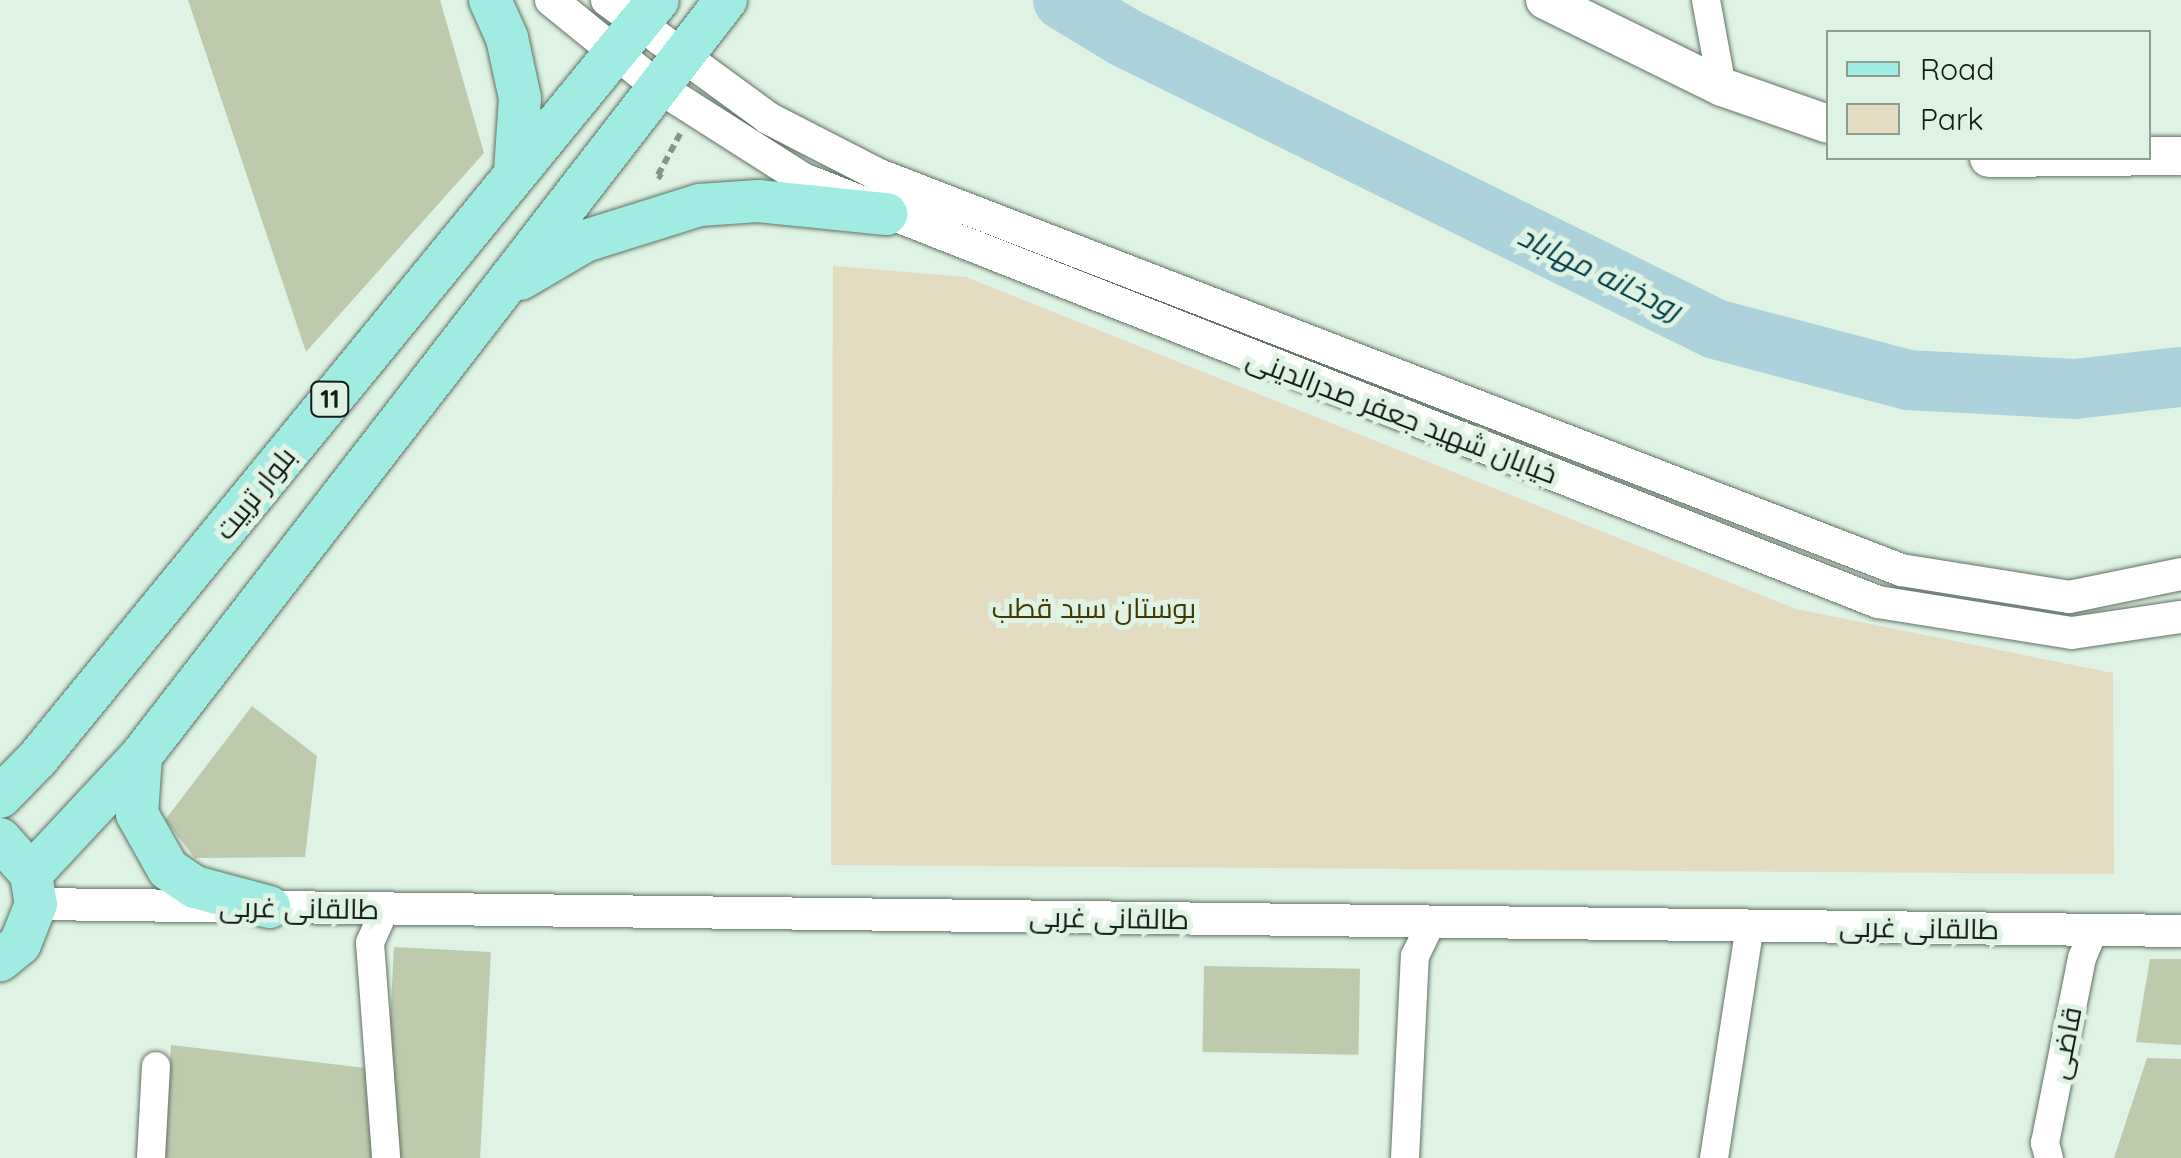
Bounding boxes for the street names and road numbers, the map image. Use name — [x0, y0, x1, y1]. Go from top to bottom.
street label: خیابان شهید جعفر صدرالدینی — [1242, 341, 1562, 491]
road number: 11 — [310, 379, 350, 419]
street label: بلوار تربیت — [208, 440, 302, 546]
street label: طالقانی غربی — [219, 890, 379, 926]
street label: طالقانی غربی — [1029, 900, 1189, 936]
street label: طالقانی غربی — [1839, 910, 1999, 946]
street label: قاضی — [2042, 1004, 2088, 1082]

